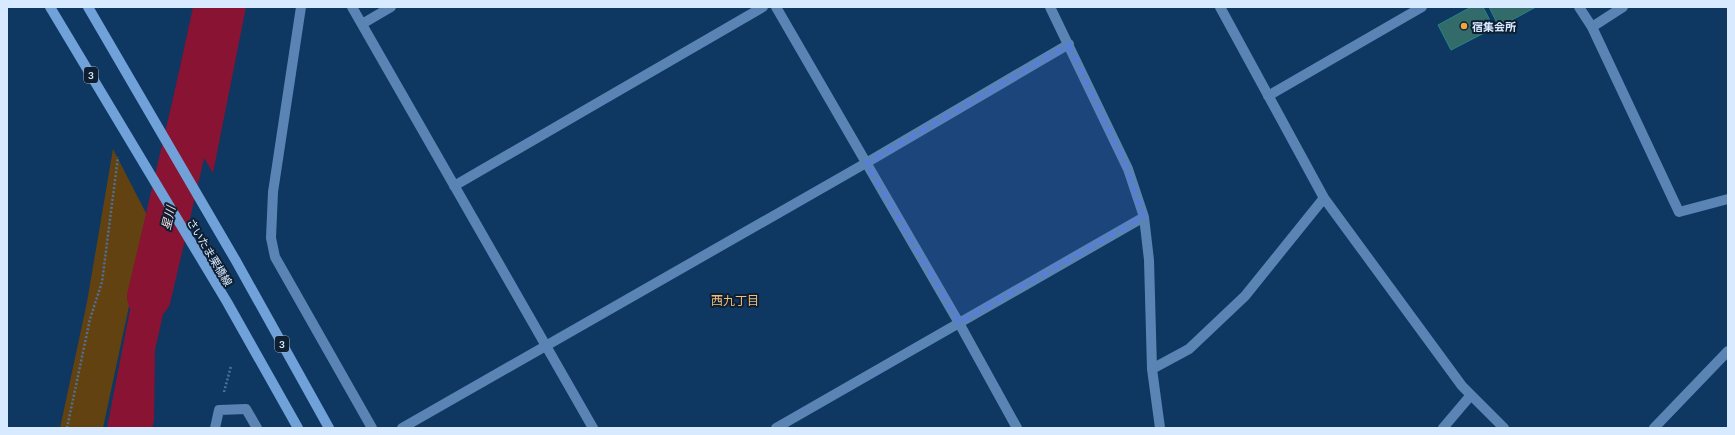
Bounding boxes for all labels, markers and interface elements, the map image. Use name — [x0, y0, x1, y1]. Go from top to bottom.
place label: 宿集会所 — [1472, 20, 1516, 33]
marker: 宿集会所 — [1459, 21, 1469, 31]
road number: 3 — [84, 67, 98, 83]
water label: 星川 — [158, 203, 178, 231]
street label: さいたま栗橋線 — [185, 216, 235, 288]
district label: 西九丁目 — [711, 293, 759, 308]
road number: 3 — [275, 336, 289, 352]

